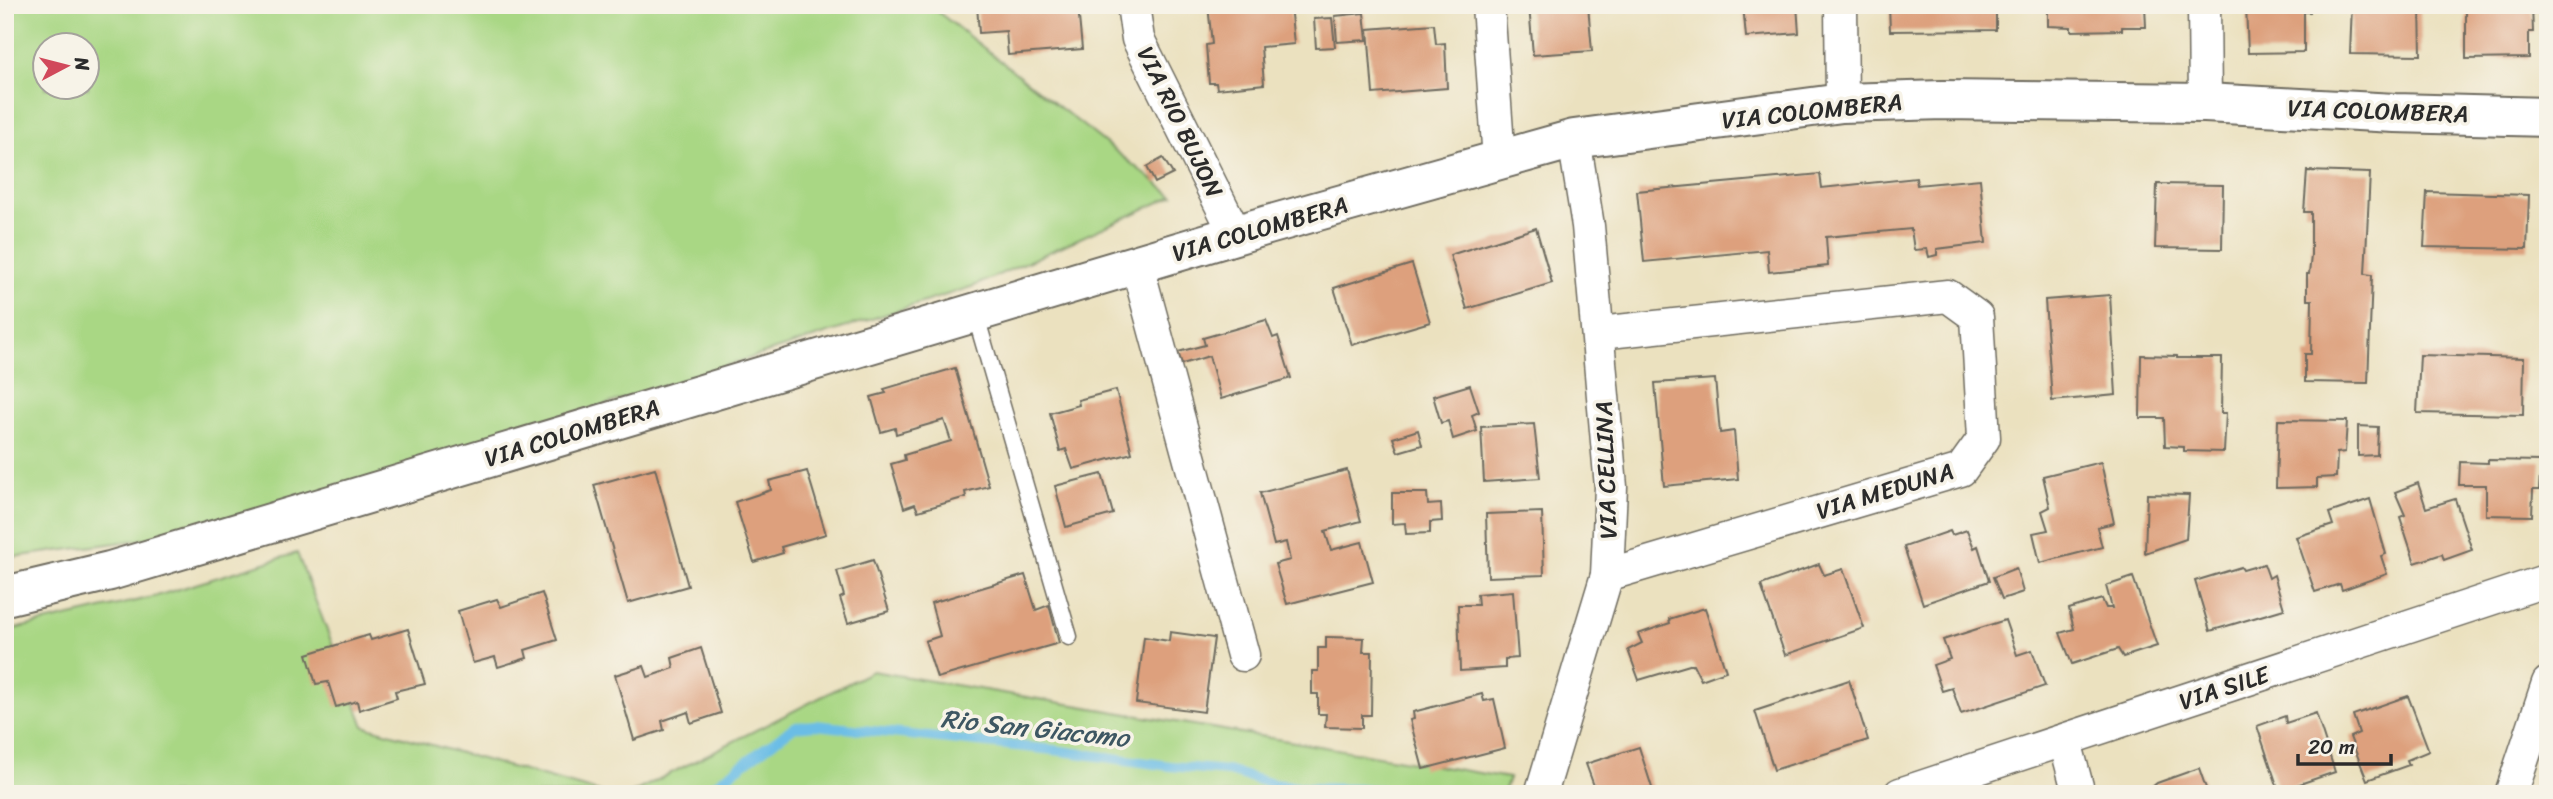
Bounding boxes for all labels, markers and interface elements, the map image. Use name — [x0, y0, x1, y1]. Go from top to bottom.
north arrow — [32, 32, 102, 102]
street label: VIA RIO BUJON — [1125, 39, 1235, 205]
text: N — [65, 54, 100, 73]
street label: VIA COLOMBERA — [1720, 81, 1904, 141]
street label: VIA COLOMBERA — [2287, 87, 2469, 135]
street label: VIA COLOMBERA — [1167, 184, 1353, 274]
street label: VIA COLOMBERA — [479, 386, 665, 480]
street label: VIA CELLINA — [1583, 400, 1629, 540]
street label: VIA MEDUNA — [1811, 450, 1959, 532]
street label: VIA SILE — [2174, 653, 2276, 722]
water label: Rio San Giacomo — [939, 695, 1134, 761]
scale bar — [2298, 722, 2390, 766]
text: 20 m — [2308, 728, 2355, 766]

